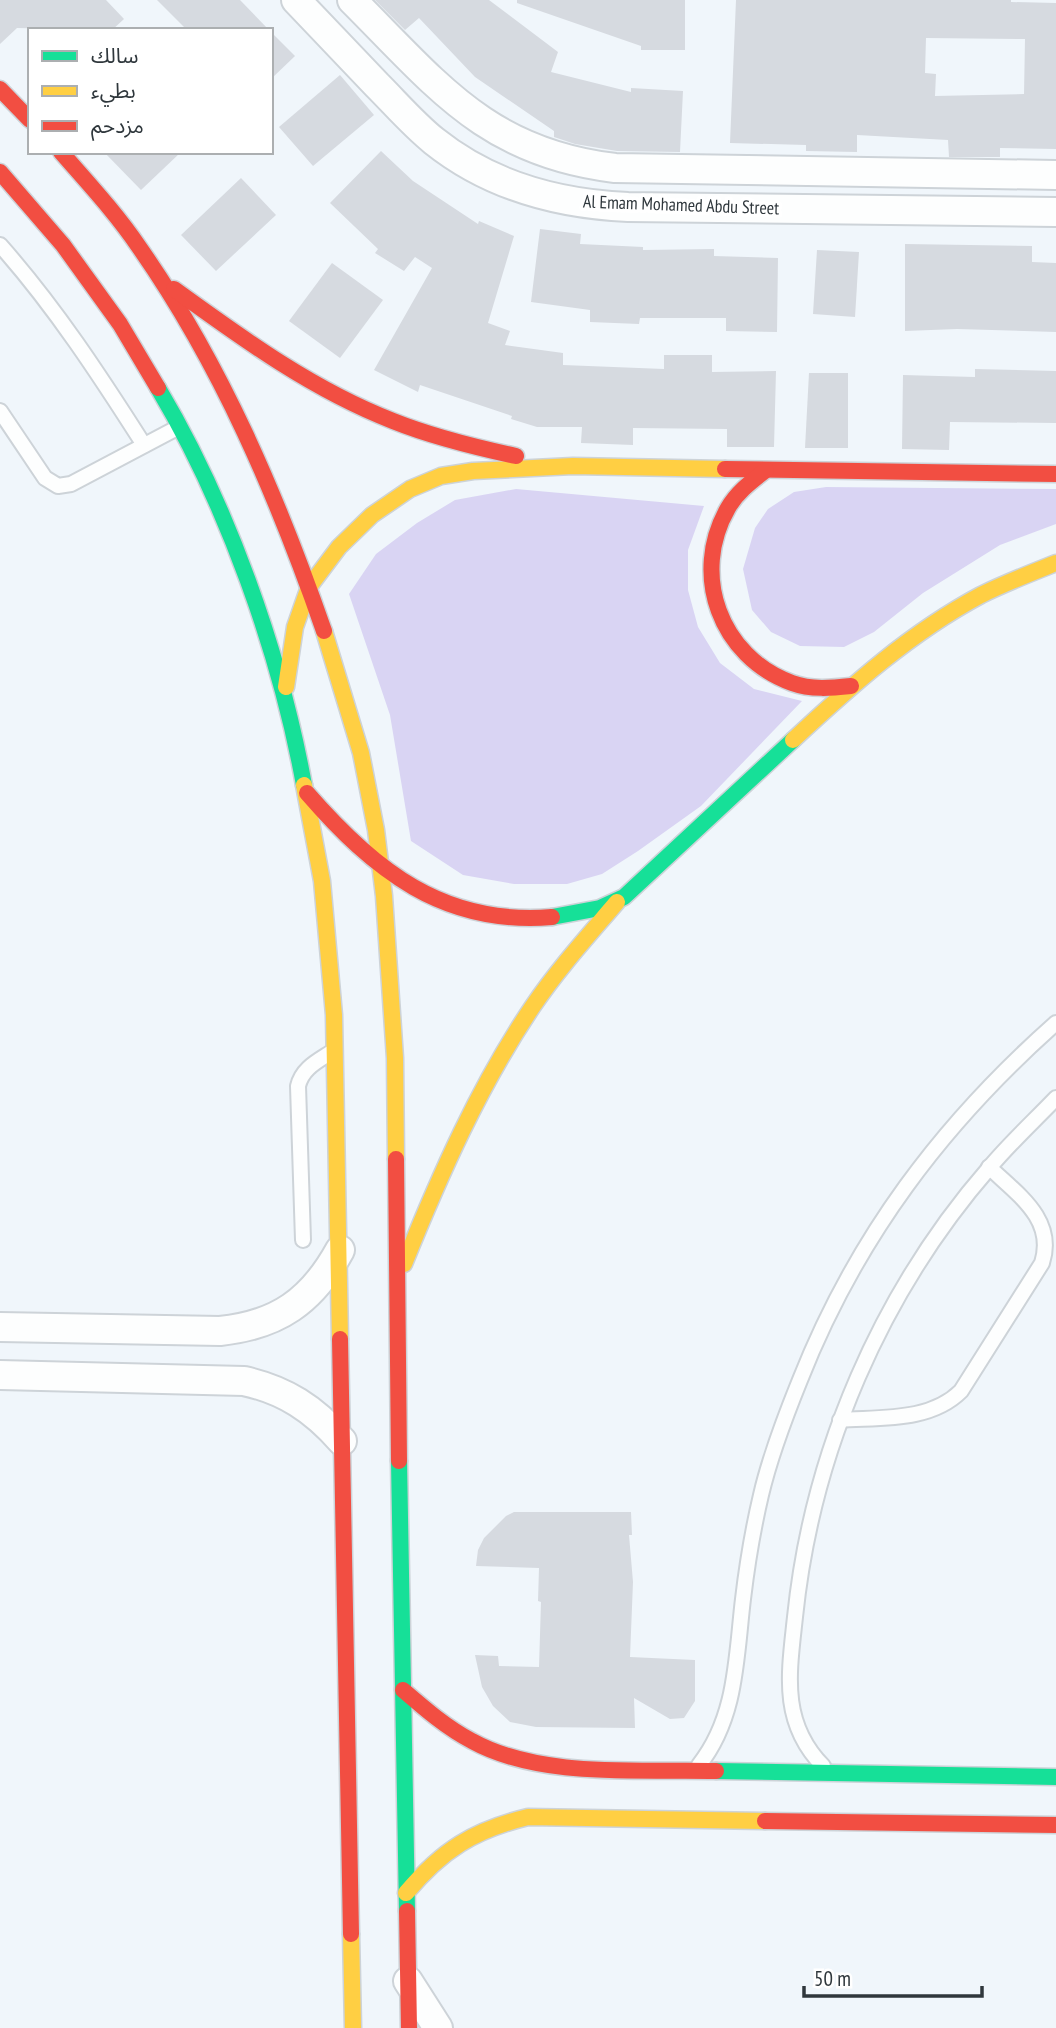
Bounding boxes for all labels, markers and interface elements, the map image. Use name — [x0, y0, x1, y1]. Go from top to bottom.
legend — [28, 28, 273, 154]
text: سالك — [91, 42, 138, 69]
text: بطيء — [91, 77, 136, 107]
text: مزدحم — [91, 112, 144, 141]
street label: Al Emam Mohamed Abdu Street — [583, 190, 780, 219]
scale bar — [804, 1954, 982, 1998]
text: 50 m — [814, 1965, 851, 1992]

